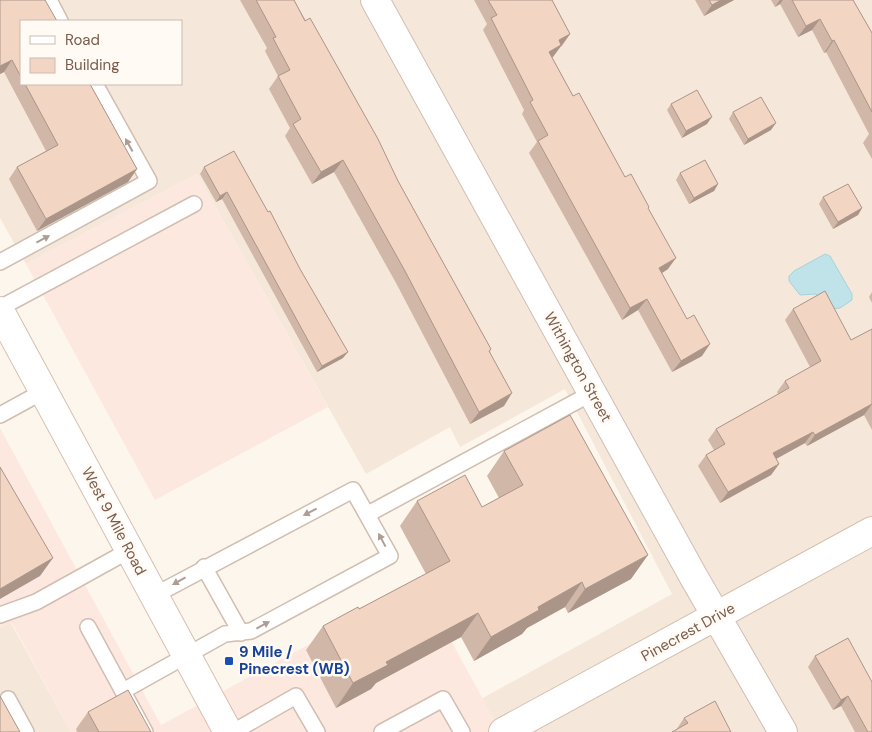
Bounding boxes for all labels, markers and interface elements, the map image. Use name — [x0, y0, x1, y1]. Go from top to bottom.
legend — [20, 20, 182, 85]
text: Road — [65, 30, 100, 50]
text: Building — [65, 55, 120, 75]
one-way arrow — [125, 138, 133, 152]
one-way arrow — [36, 235, 50, 243]
street label: Withington Street — [539, 308, 617, 426]
street label: West 9 Mile Road — [77, 463, 151, 579]
one-way arrow — [303, 508, 317, 516]
one-way arrow — [378, 533, 386, 547]
one-way arrow — [173, 577, 186, 586]
street label: Pinecrest Drive — [638, 598, 738, 666]
one-way arrow — [257, 620, 270, 629]
place label: 9 Mile / Pinecrest (WB) — [239, 642, 350, 679]
marker: 9 Mile / Pinecrest (WB) — [223, 655, 235, 667]

